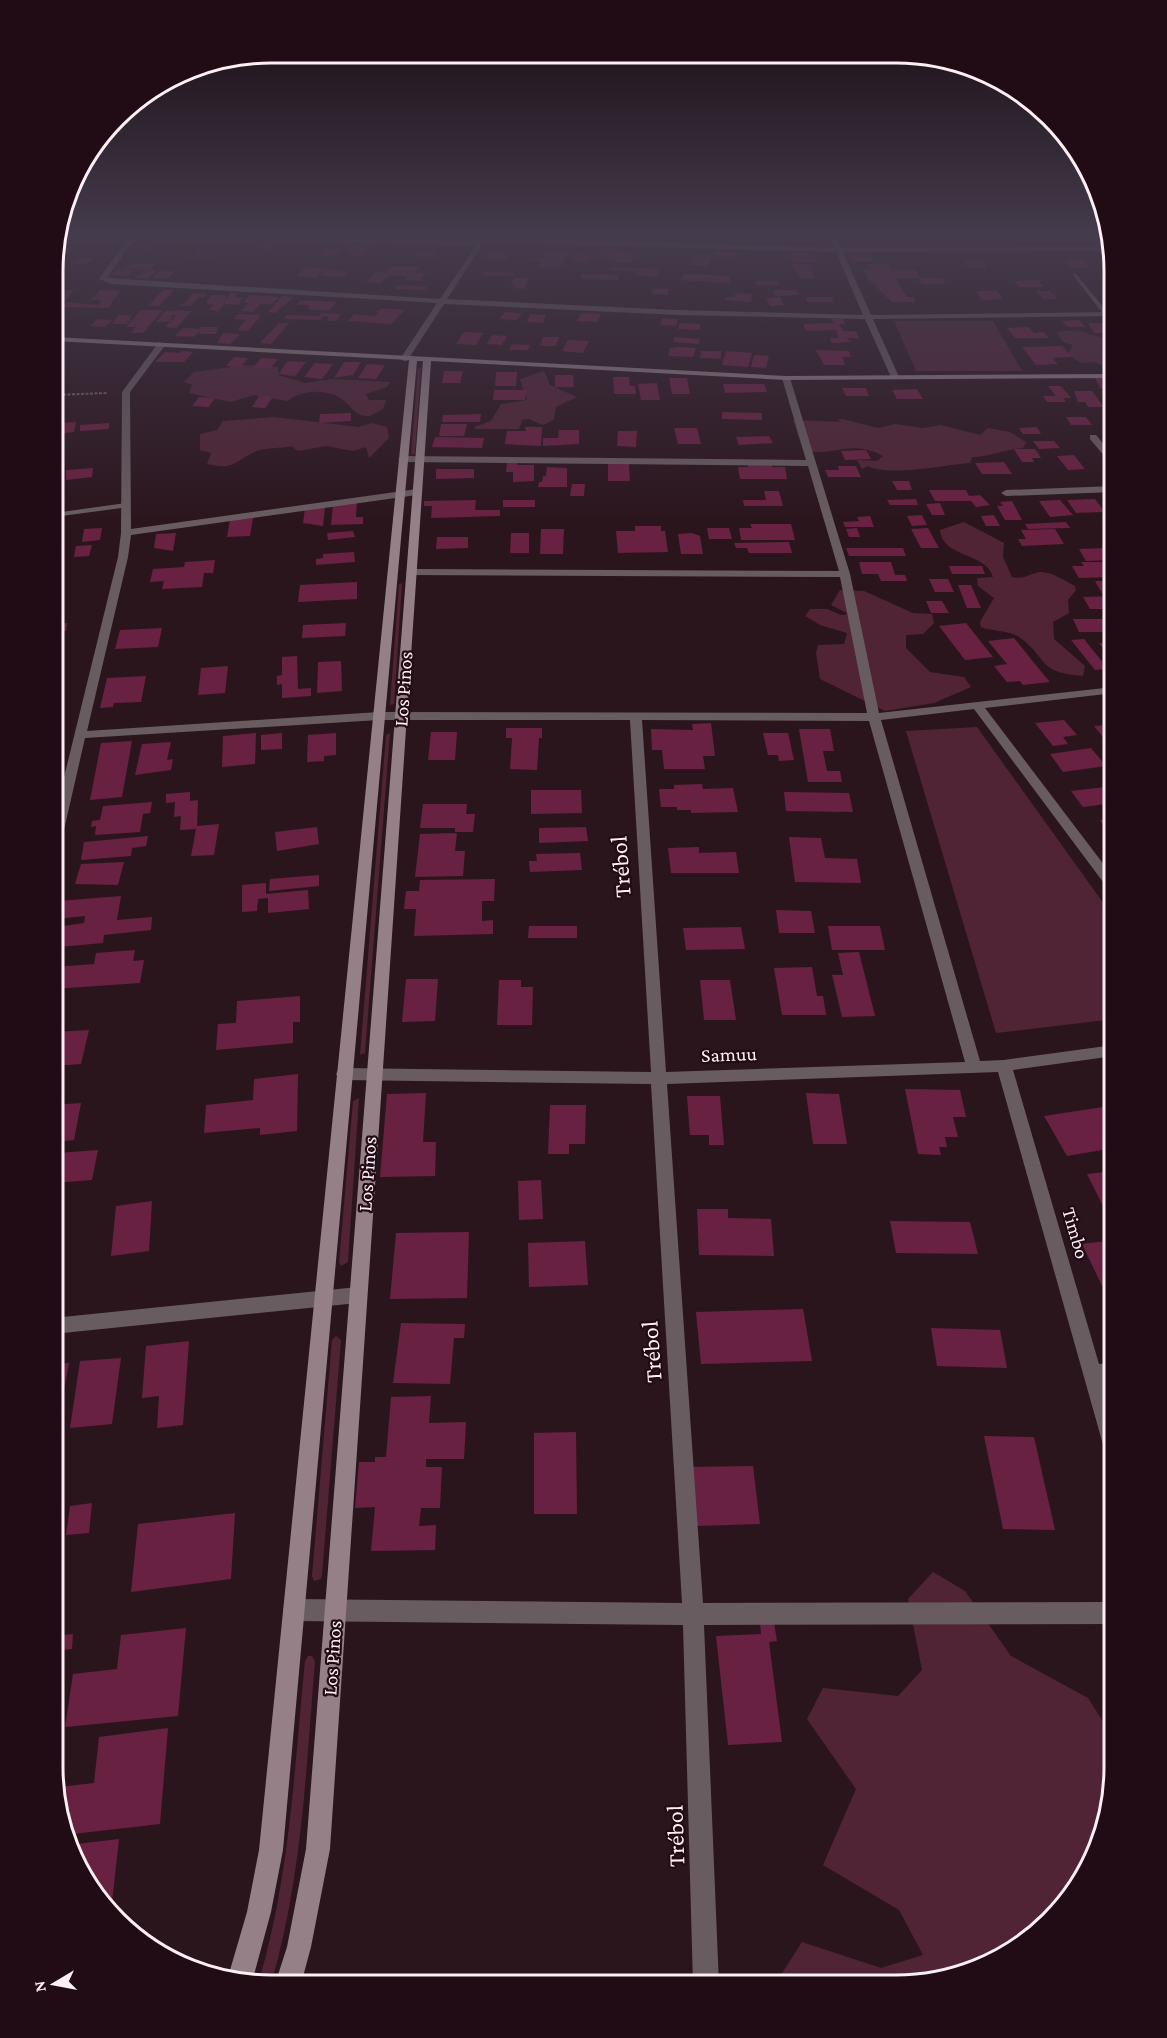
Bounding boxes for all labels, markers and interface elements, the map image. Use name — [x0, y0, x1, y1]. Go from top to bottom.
street label: Los Pinos — [389, 651, 417, 727]
street label: Trébol — [604, 835, 636, 899]
street label: Samuu — [701, 1042, 758, 1066]
street label: Los Pinos — [353, 1136, 381, 1212]
street label: Timbo — [1058, 1205, 1094, 1261]
street label: Trébol — [635, 1320, 667, 1384]
street label: Los Pinos — [318, 1620, 346, 1696]
street label: Trébol — [660, 1805, 690, 1867]
north arrow — [24, 1954, 84, 2014]
text: N — [30, 1980, 49, 1993]

